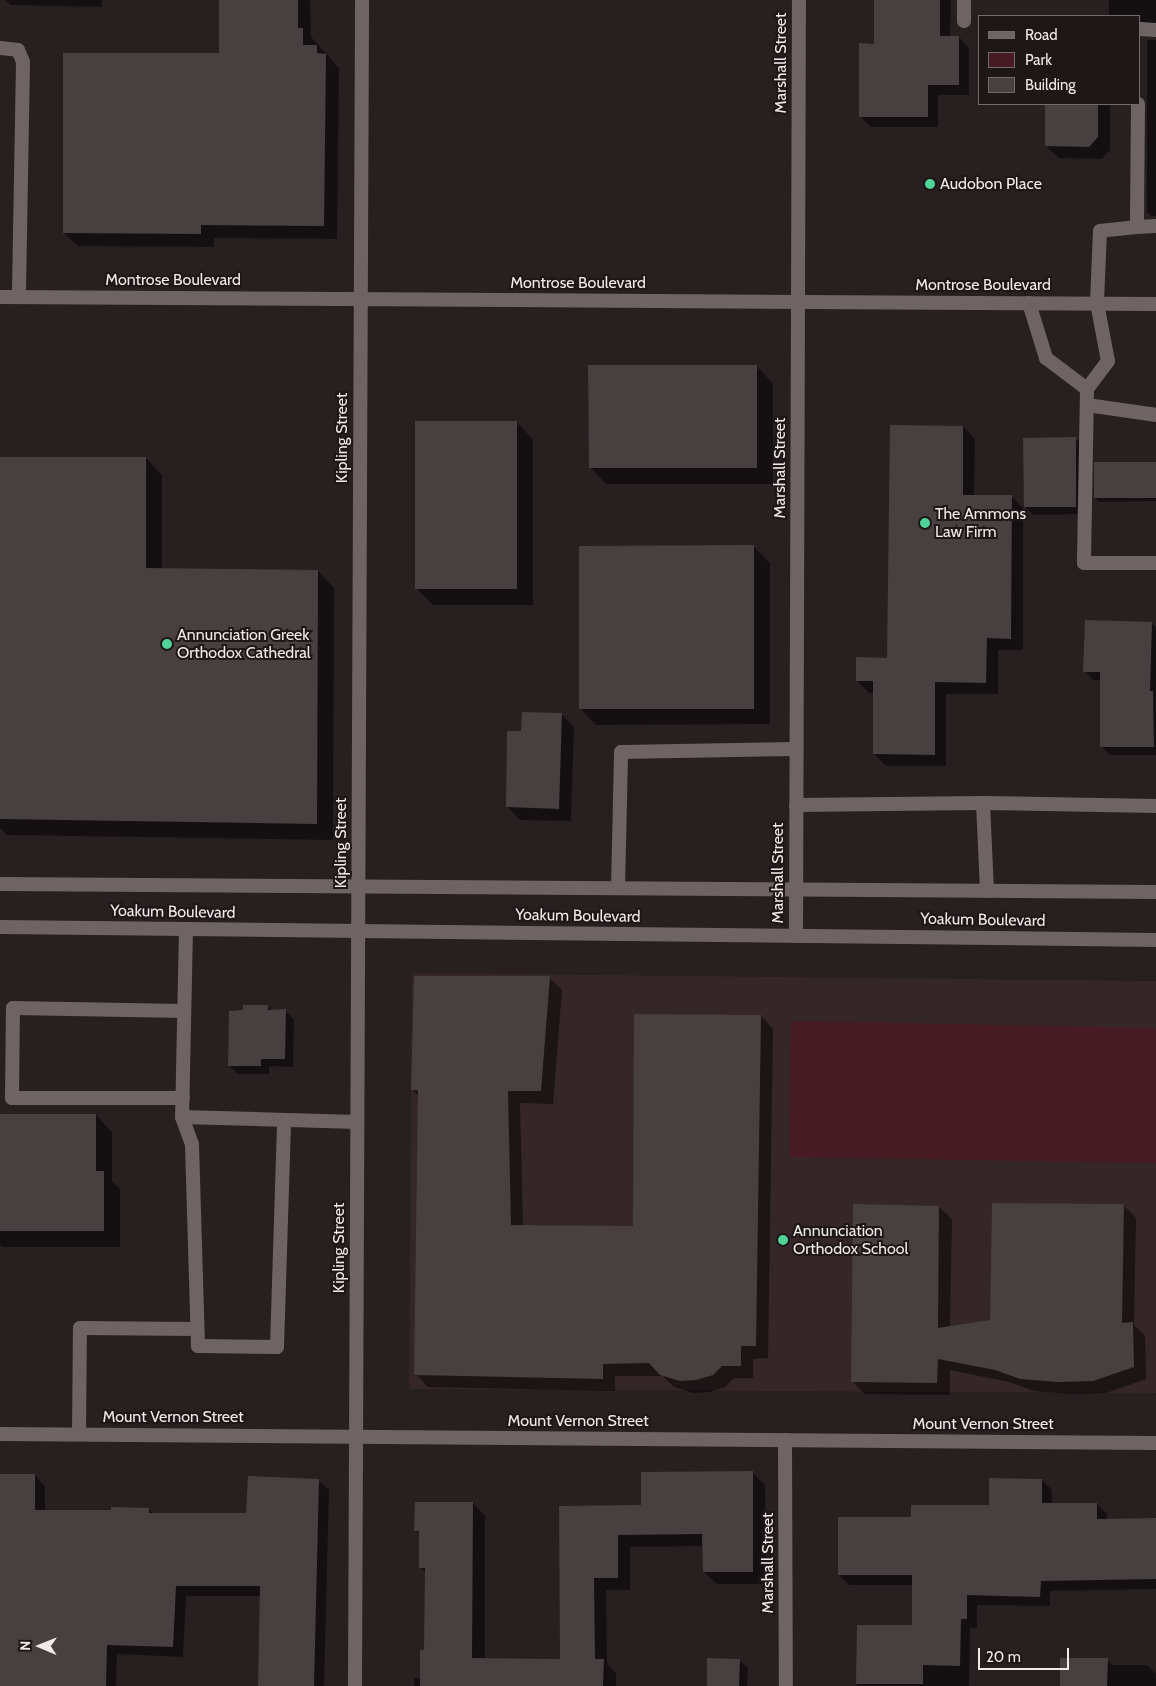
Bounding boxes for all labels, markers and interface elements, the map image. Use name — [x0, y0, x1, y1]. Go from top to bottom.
street label: Marshall Street — [771, 13, 791, 113]
legend — [978, 15, 1141, 105]
text: Road — [1025, 26, 1058, 44]
text: Park — [1025, 51, 1052, 69]
text: Building — [1025, 76, 1076, 94]
place label: Audobon Place — [940, 174, 1042, 194]
marker: Audobon Place — [924, 178, 936, 190]
street label: Montrose Boulevard — [105, 270, 241, 290]
street label: Montrose Boulevard — [510, 273, 646, 293]
street label: Montrose Boulevard — [915, 275, 1051, 295]
street label: Kipling Street — [332, 393, 352, 483]
street label: Marshall Street — [770, 418, 790, 518]
place label: The Ammons Law Firm — [935, 504, 1026, 542]
marker: The Ammons Law Firm — [919, 517, 931, 529]
place label: Annunciation Greek Orthodox Cathedral — [177, 625, 311, 663]
marker: Annunciation Greek Orthodox Cathedral — [161, 638, 173, 650]
street label: Kipling Street — [331, 798, 351, 888]
street label: Marshall Street — [768, 823, 788, 923]
street label: Yoakum Boulevard — [110, 901, 236, 923]
street label: Yoakum Boulevard — [515, 905, 641, 927]
street label: Yoakum Boulevard — [920, 909, 1046, 931]
street label: Kipling Street — [329, 1203, 349, 1293]
place label: Annunciation Orthodox School — [793, 1221, 908, 1259]
marker: Annunciation Orthodox School — [777, 1234, 789, 1246]
street label: Mount Vernon Street — [102, 1407, 244, 1427]
street label: Mount Vernon Street — [507, 1411, 649, 1431]
street label: Mount Vernon Street — [912, 1414, 1054, 1434]
street label: Marshall Street — [758, 1513, 778, 1613]
north arrow — [15, 1621, 65, 1671]
scale bar — [981, 1638, 1072, 1670]
text: N — [16, 1641, 34, 1651]
text: 20 m — [986, 1648, 1021, 1666]

